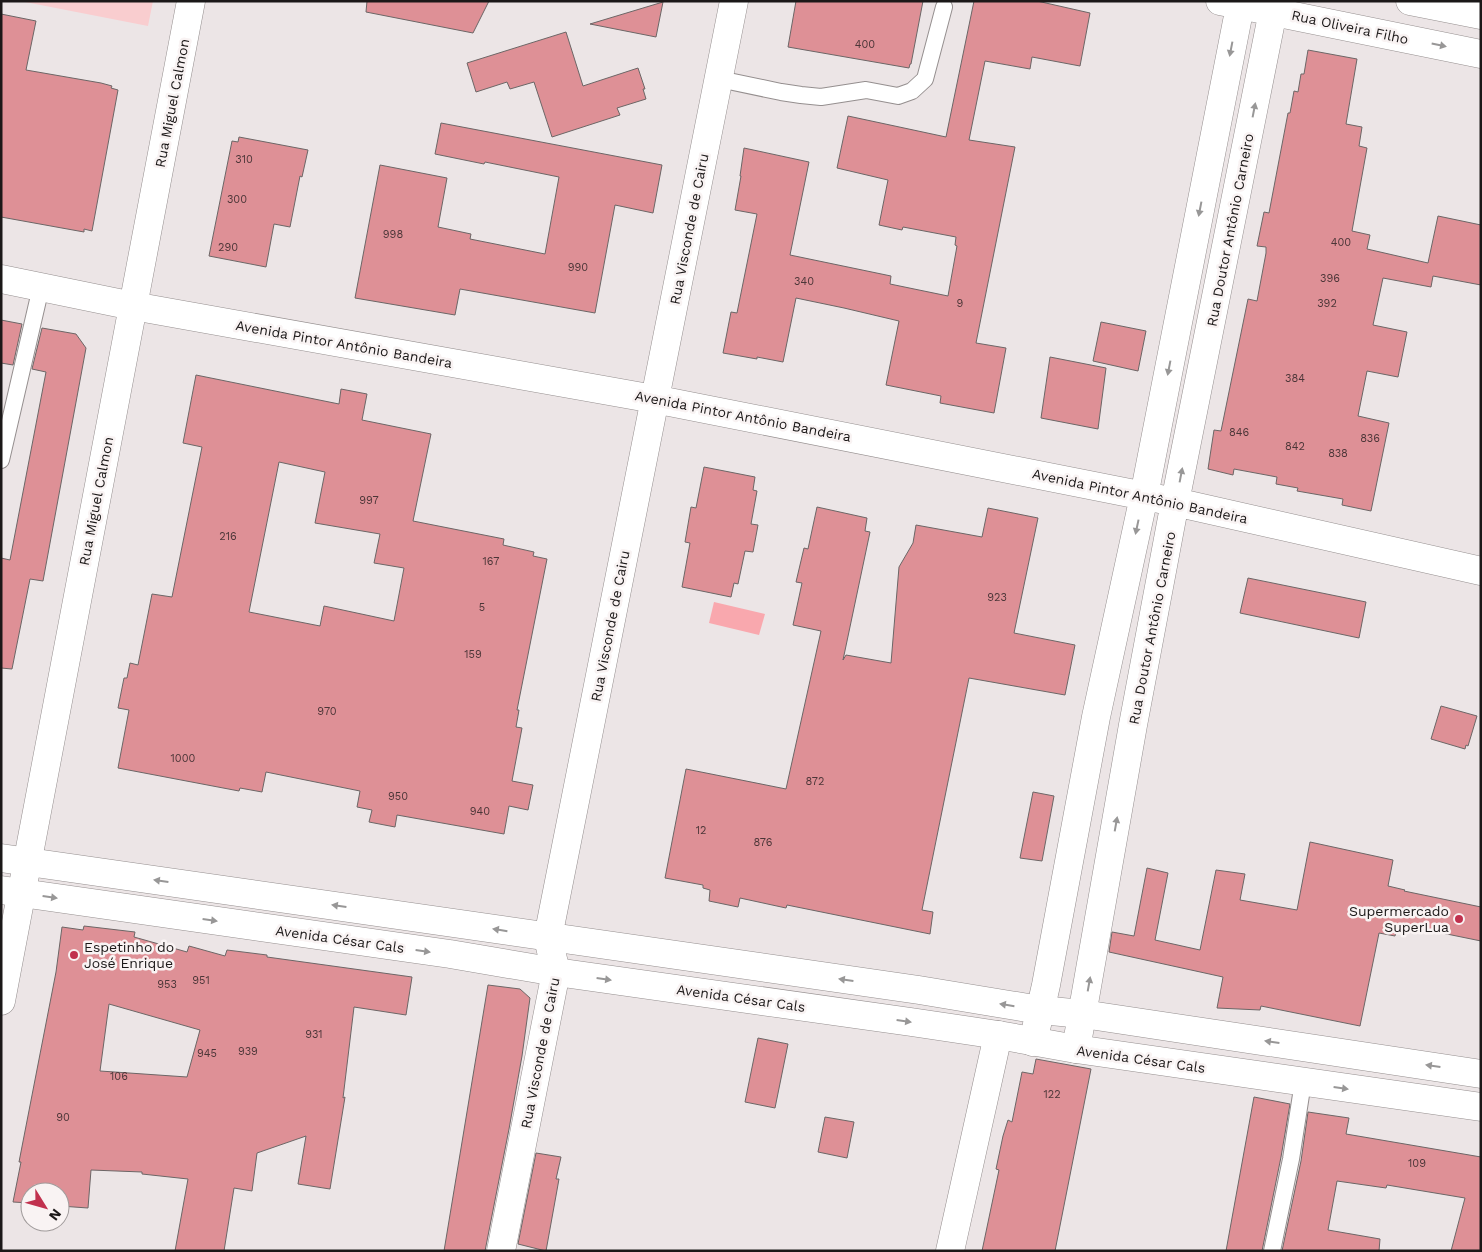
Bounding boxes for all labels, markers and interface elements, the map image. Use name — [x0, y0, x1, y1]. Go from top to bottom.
street label: Rua Oliveira Filho — [1290, 7, 1410, 47]
street label: Rua Miguel Calmon — [152, 37, 192, 169]
house number: 400 — [855, 38, 875, 51]
one-way arrow — [1432, 41, 1447, 49]
one-way arrow — [1227, 42, 1235, 58]
one-way arrow — [1250, 101, 1258, 117]
street label: Rua Doutor Antônio Carneiro — [1203, 132, 1257, 328]
street label: Rua Visconde de Cairu — [666, 152, 712, 306]
house number: 310 — [235, 153, 253, 166]
house number: 300 — [227, 193, 247, 206]
one-way arrow — [1196, 201, 1204, 216]
house number: 998 — [383, 228, 403, 241]
house number: 400 — [1331, 236, 1351, 249]
house number: 290 — [218, 241, 238, 254]
house number: 990 — [568, 261, 588, 274]
house number: 396 — [1320, 272, 1340, 285]
house number: 340 — [794, 275, 814, 288]
house number: 9 — [957, 297, 964, 310]
house number: 392 — [1317, 297, 1337, 310]
street label: Avenida Pintor Antônio Bandeira — [234, 317, 454, 371]
one-way arrow — [1165, 360, 1173, 376]
house number: 384 — [1285, 372, 1305, 385]
street label: Avenida Pintor Antônio Bandeira — [634, 387, 852, 445]
house number: 846 — [1229, 426, 1249, 439]
house number: 836 — [1360, 432, 1380, 445]
street label: Rua Miguel Calmon — [76, 435, 116, 567]
house number: 842 — [1285, 440, 1305, 453]
house number: 838 — [1328, 447, 1348, 460]
street label: Avenida Pintor Antônio Bandeira — [1031, 465, 1249, 527]
one-way arrow — [1177, 466, 1185, 482]
house number: 997 — [359, 494, 379, 507]
one-way arrow — [1133, 520, 1141, 535]
house number: 216 — [219, 530, 237, 543]
street label: Rua Doutor Antônio Carneiro — [1125, 530, 1179, 726]
street label: Rua Visconde de Cairu — [587, 549, 633, 703]
house number: 167 — [482, 555, 500, 568]
house number: 923 — [987, 591, 1007, 604]
house number: 5 — [479, 601, 485, 614]
house number: 159 — [464, 648, 482, 661]
house number: 970 — [317, 705, 337, 718]
house number: 1000 — [171, 752, 196, 765]
house number: 872 — [806, 775, 824, 788]
house number: 950 — [388, 790, 408, 803]
house number: 940 — [470, 805, 490, 818]
one-way arrow — [1113, 816, 1121, 832]
house number: 12 — [696, 824, 706, 837]
house number: 876 — [754, 836, 773, 849]
one-way arrow — [153, 876, 169, 884]
one-way arrow — [42, 893, 58, 901]
one-way arrow — [331, 902, 347, 910]
place label: Supermercado SuperLua — [1349, 903, 1449, 935]
marker: Supermercado SuperLua — [1453, 913, 1465, 925]
one-way arrow — [203, 917, 219, 925]
street label: Avenida César Cals — [275, 922, 405, 956]
one-way arrow — [492, 926, 508, 934]
place label: Espetinho do José Enrique — [84, 939, 174, 971]
one-way arrow — [415, 948, 431, 956]
marker: Espetinho do José Enrique — [68, 949, 80, 961]
house number: 951 — [192, 974, 210, 987]
one-way arrow — [596, 975, 612, 983]
street label: Rua Visconde de Cairu — [517, 976, 563, 1130]
one-way arrow — [838, 976, 854, 984]
one-way arrow — [1085, 976, 1093, 992]
house number: 953 — [157, 978, 177, 991]
street label: Avenida César Cals — [676, 981, 806, 1015]
one-way arrow — [999, 1001, 1015, 1009]
one-way arrow — [896, 1017, 912, 1025]
house number: 931 — [305, 1028, 323, 1041]
one-way arrow — [1263, 1038, 1279, 1046]
street label: Avenida César Cals — [1076, 1042, 1206, 1076]
house number: 939 — [238, 1045, 258, 1058]
house number: 945 — [197, 1047, 217, 1060]
one-way arrow — [1424, 1062, 1440, 1070]
house number: 106 — [110, 1070, 128, 1083]
one-way arrow — [1333, 1084, 1349, 1092]
house number: 122 — [1043, 1088, 1061, 1101]
house number: 90 — [56, 1111, 70, 1124]
house number: 109 — [1408, 1157, 1426, 1170]
north arrow — [20, 1182, 70, 1232]
text: N — [46, 1206, 65, 1224]

